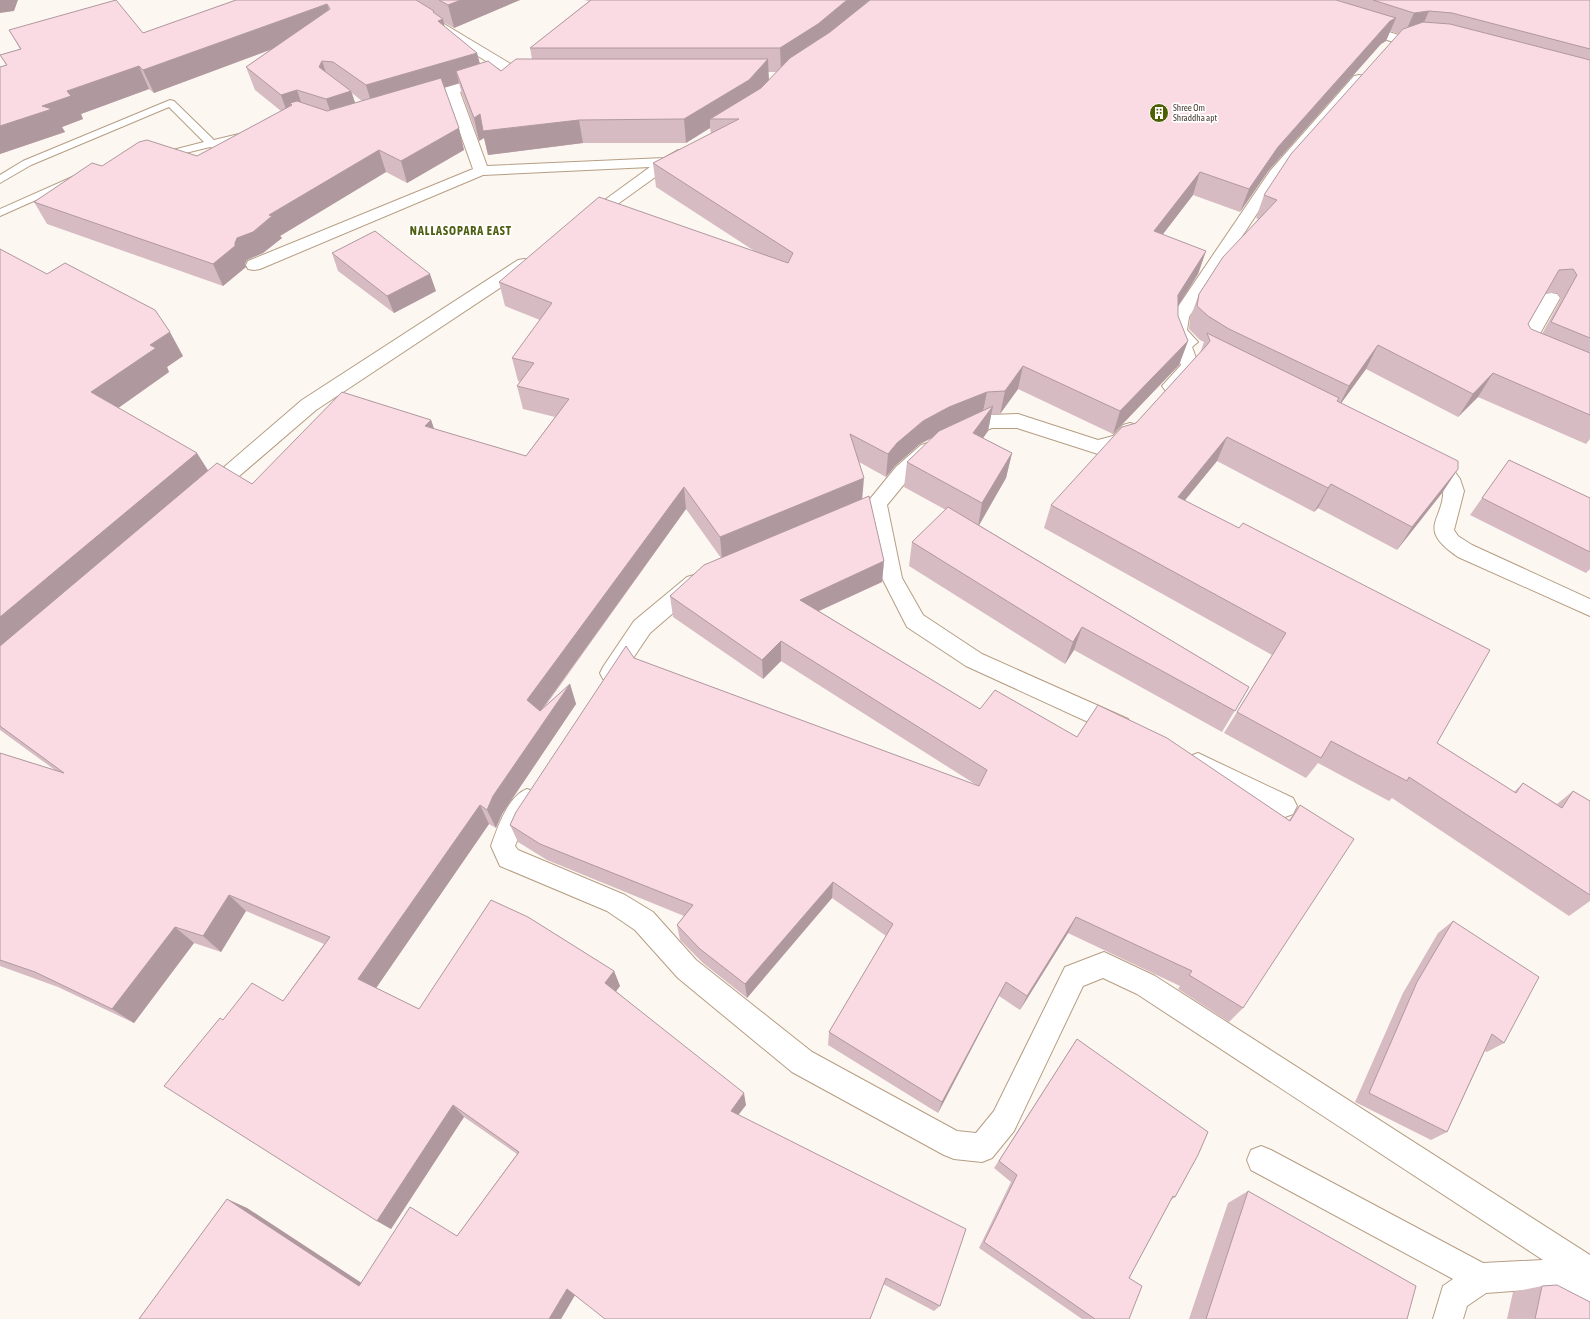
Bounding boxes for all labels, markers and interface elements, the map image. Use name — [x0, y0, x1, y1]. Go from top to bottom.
building icon: Shree Om Shraddha apt — [1148, 102, 1170, 124]
place label: Shree Om Shraddha apt — [1173, 103, 1218, 123]
district label: NALLASOPARA EAST — [410, 224, 512, 238]

